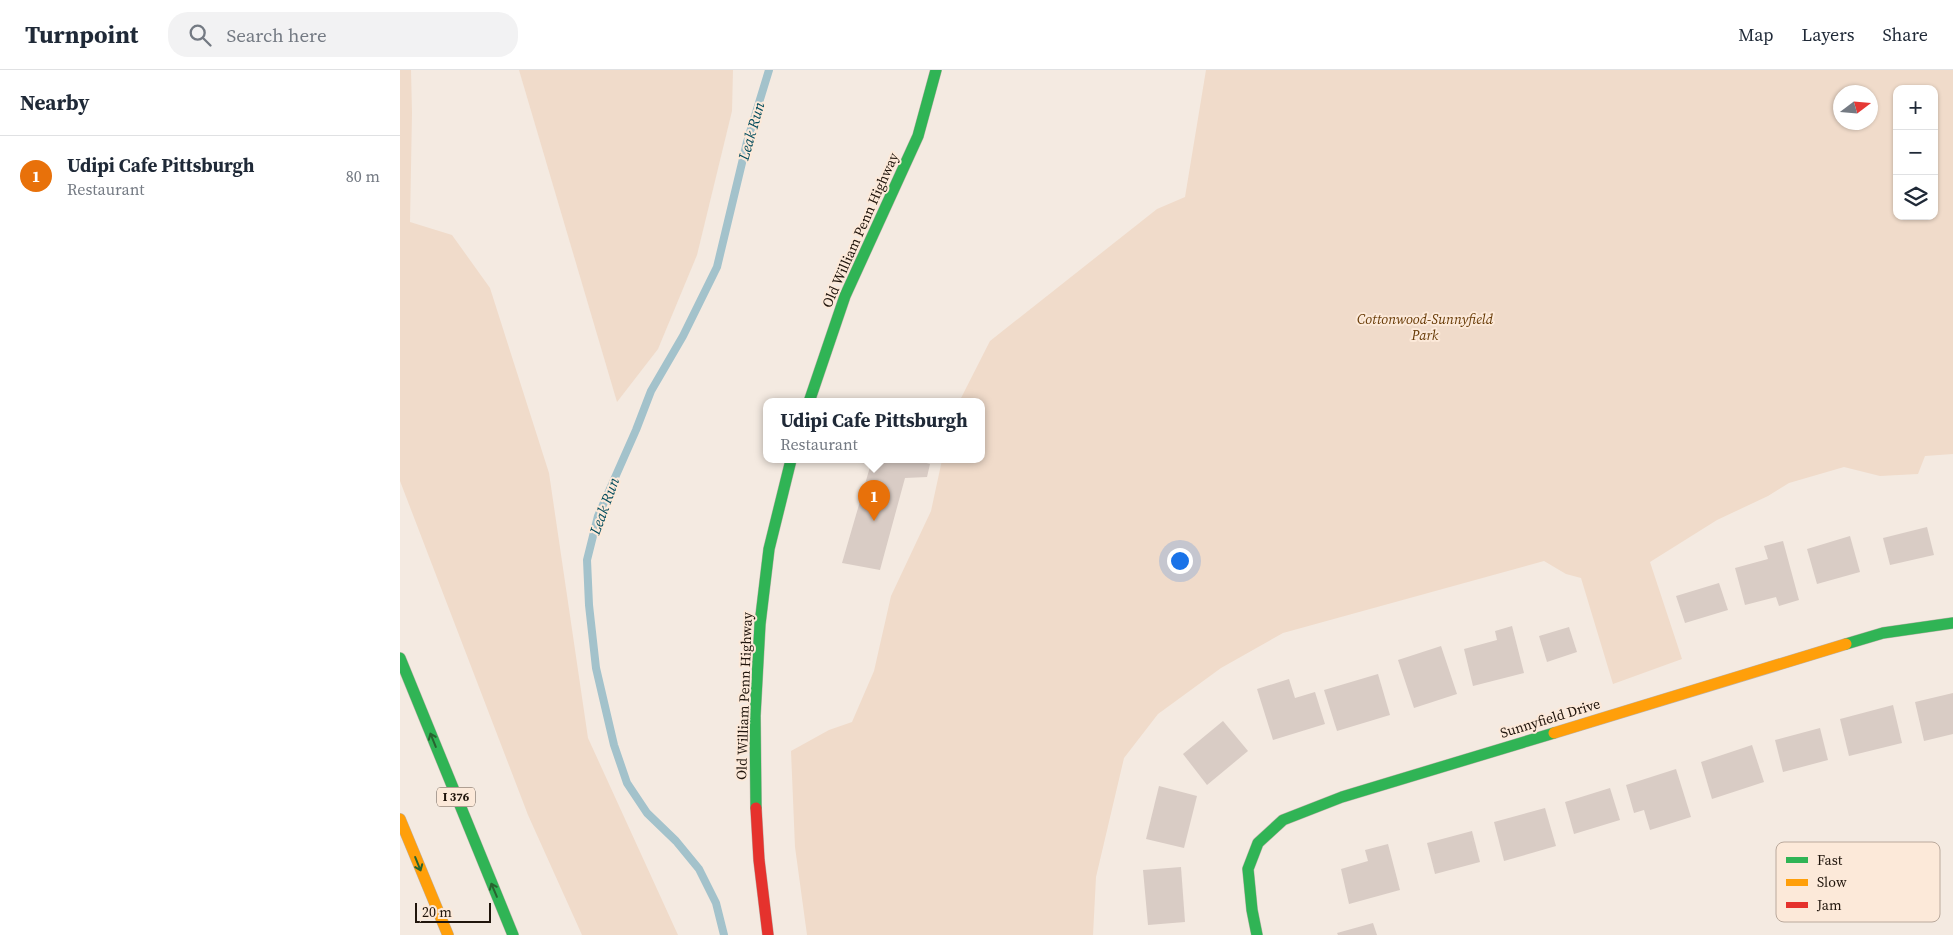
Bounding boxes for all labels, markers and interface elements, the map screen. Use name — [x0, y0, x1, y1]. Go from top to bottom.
search box — [168, 12, 518, 57]
text: Turnpoint — [25, 18, 138, 51]
icon: search — [186, 21, 214, 49]
text: Search here — [226, 22, 327, 48]
text: Map — [1738, 22, 1773, 47]
text: Layers — [1801, 22, 1854, 47]
text: Share — [1882, 22, 1928, 47]
north arrow — [1833, 85, 1878, 130]
map controls — [1893, 85, 1938, 220]
button: + — [1893, 85, 1938, 130]
text: Nearby — [20, 88, 90, 117]
water label: Leak Run — [732, 99, 769, 163]
button: − — [1893, 130, 1938, 175]
street label: Old William Penn Highway — [817, 148, 904, 311]
text: Udipi Cafe Pittsburgh — [67, 152, 255, 178]
text: 1 — [32, 165, 40, 187]
text: 80 m — [346, 165, 380, 187]
button: layers — [1893, 175, 1938, 220]
text: Restaurant — [67, 178, 145, 200]
park label: Cottonwood-Sunnyfield Park — [1357, 309, 1494, 345]
popup — [763, 398, 985, 463]
text: Udipi Cafe Pittsburgh — [780, 407, 968, 433]
text: Restaurant — [780, 433, 858, 455]
water label: Leak Run — [584, 474, 624, 539]
pin: 1 — [858, 480, 890, 521]
your location — [1167, 548, 1193, 574]
street label: Old William Penn Highway — [731, 611, 757, 780]
street label: Sunnyfield Drive — [1498, 693, 1602, 743]
one-way arrow — [428, 733, 437, 748]
road number: I 376 — [437, 788, 475, 806]
legend — [1776, 842, 1940, 922]
text: Fast — [1817, 850, 1843, 870]
one-way arrow — [414, 856, 424, 871]
text: Slow — [1817, 872, 1847, 892]
one-way arrow — [489, 883, 499, 898]
text: Jam — [1816, 895, 1842, 915]
scale bar — [415, 900, 491, 923]
text: 20 m — [422, 902, 452, 922]

